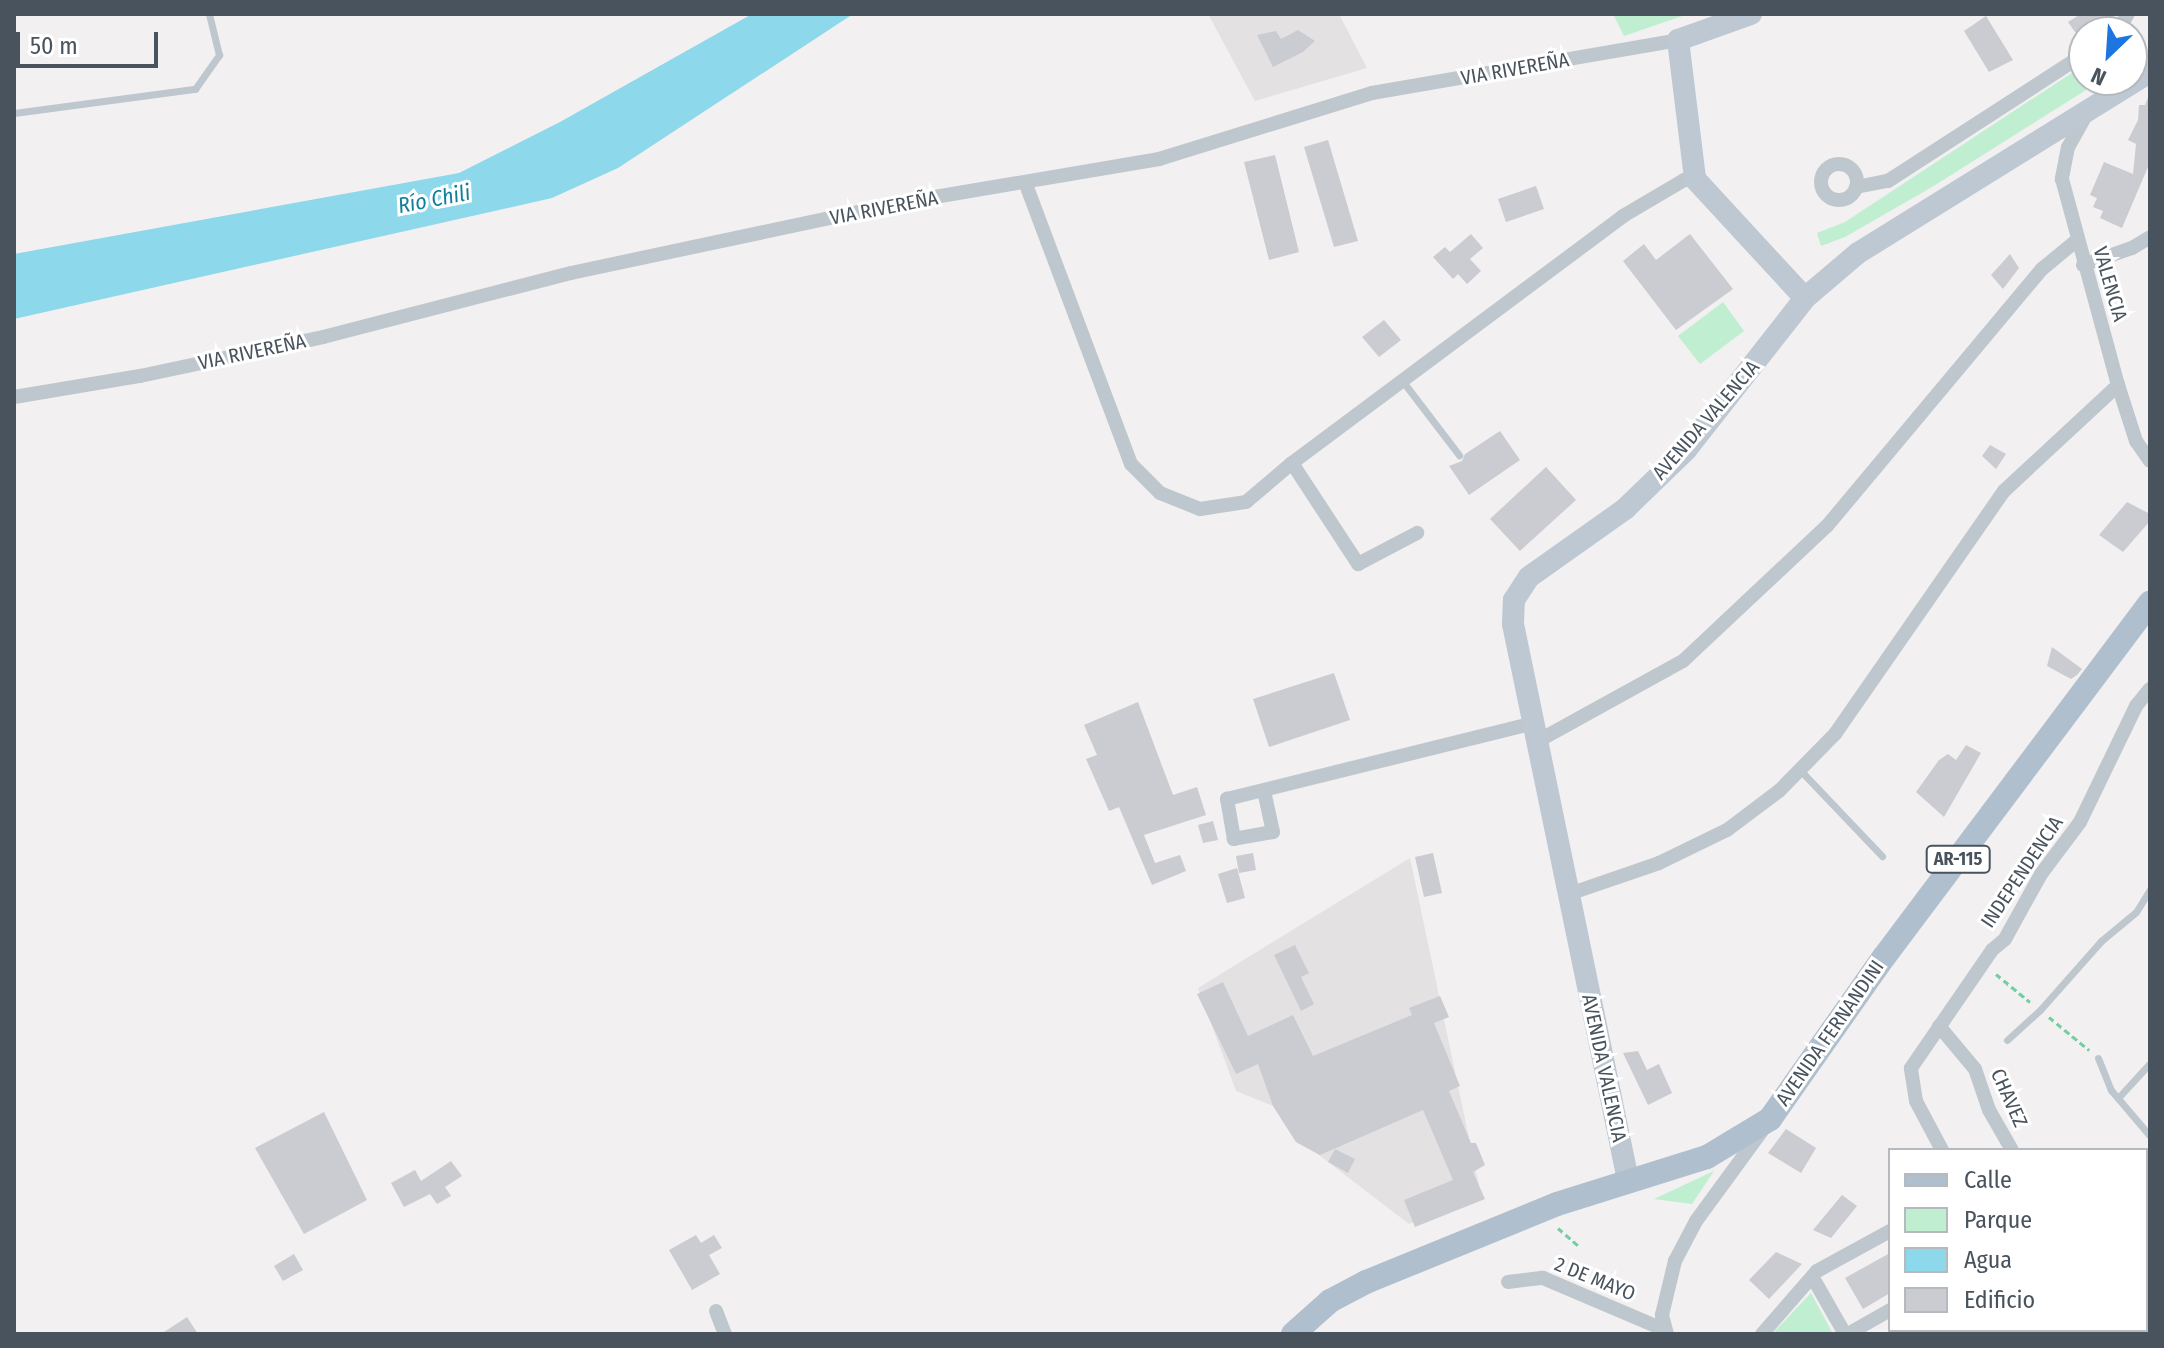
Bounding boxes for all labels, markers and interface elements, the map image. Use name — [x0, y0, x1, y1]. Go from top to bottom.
scale bar — [20, 16, 162, 66]
north arrow — [2068, 16, 2148, 96]
text: 50 m — [30, 32, 78, 60]
street label: VIA RIVEREÑA — [1459, 48, 1571, 90]
text: N — [2087, 61, 2110, 91]
water label: Río Chili — [396, 179, 472, 219]
street label: VIA RIVEREÑA — [828, 186, 940, 230]
street label: VALENCIA — [2088, 244, 2132, 324]
street label: VIA RIVEREÑA — [196, 329, 308, 375]
street label: AVENIDA VALENCIA — [1648, 355, 1764, 485]
street label: INDEPENDENCIA — [1976, 812, 2068, 932]
road number: AR-115 — [1924, 845, 1992, 873]
street label: AVENIDA FERNANDINI — [1771, 956, 1889, 1110]
street label: AVENIDA VALENCIA — [1577, 992, 1631, 1144]
street label: CHAVEZ — [1986, 1065, 2032, 1131]
legend — [1888, 1148, 2148, 1332]
text: Calle — [1964, 1166, 2012, 1194]
text: Parque — [1964, 1206, 2032, 1234]
text: Agua — [1964, 1246, 2012, 1274]
street label: 2 DE MAYO — [1551, 1252, 1639, 1306]
text: Edificio — [1964, 1286, 2035, 1314]

